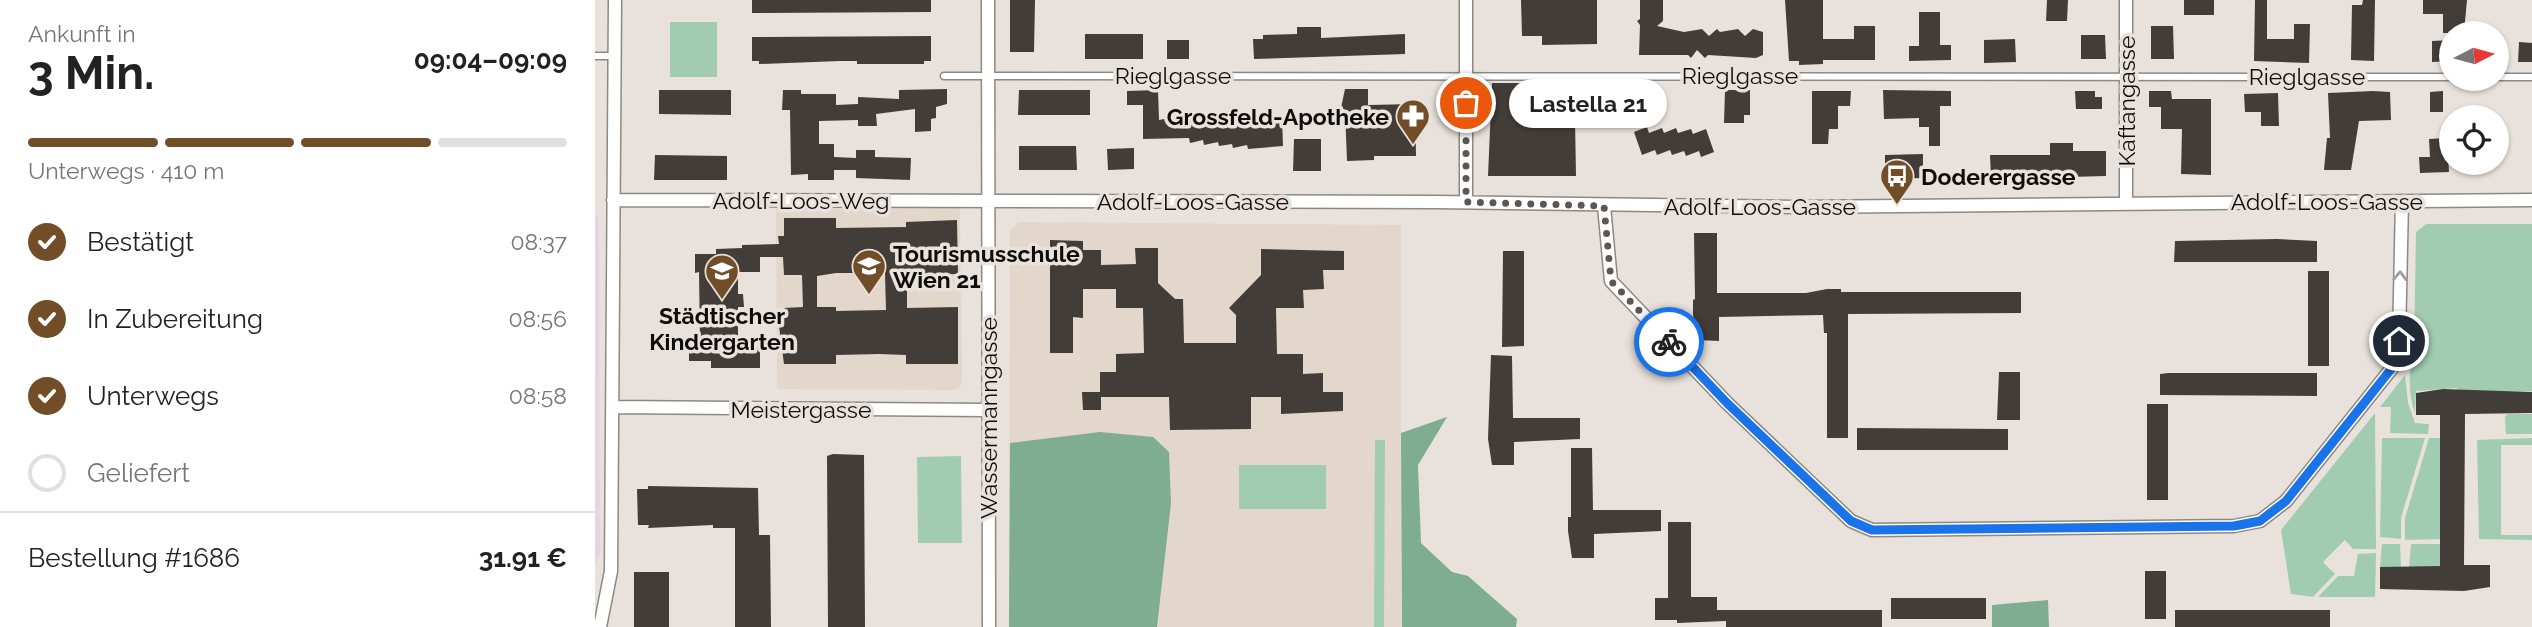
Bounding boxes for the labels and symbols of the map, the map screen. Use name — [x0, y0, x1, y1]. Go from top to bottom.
north arrow — [2439, 21, 2509, 91]
street label: Kaftangasse — [2113, 36, 2140, 166]
street label: Rieglgasse — [1115, 62, 1231, 89]
street label: Rieglgasse — [1682, 62, 1798, 89]
street label: Rieglgasse — [2249, 63, 2365, 90]
pin — [1436, 73, 1496, 133]
callout: Lastella 21 — [1508, 78, 1665, 128]
pharmacy icon: Grossfeld-Apotheke — [1394, 97, 1432, 146]
place label: Grossfeld-Apotheke — [1167, 103, 1389, 130]
bus stop icon: Doderergasse — [1878, 157, 1916, 206]
place label: Doderergasse — [1921, 163, 2076, 190]
street label: Adolf-Loos-Weg — [713, 187, 889, 214]
street label: Adolf-Loos-Gasse — [1097, 188, 1289, 215]
street label: Adolf-Loos-Gasse — [2231, 188, 2423, 215]
street label: Adolf-Loos-Gasse — [1664, 193, 1856, 220]
place label: Tourismusschule Wien 21 — [893, 240, 1080, 293]
school or university icon: Tourismusschule Wien 21 — [850, 247, 888, 296]
school or university icon: Städtischer Kindergarten — [703, 252, 741, 301]
one-way arrow — [2392, 271, 2408, 281]
place label: Städtischer Kindergarten — [649, 302, 795, 355]
courier — [1634, 307, 1704, 377]
pin — [2369, 311, 2429, 371]
street label: Wassermanngasse — [975, 317, 1002, 519]
street label: Meistergasse — [731, 396, 871, 423]

